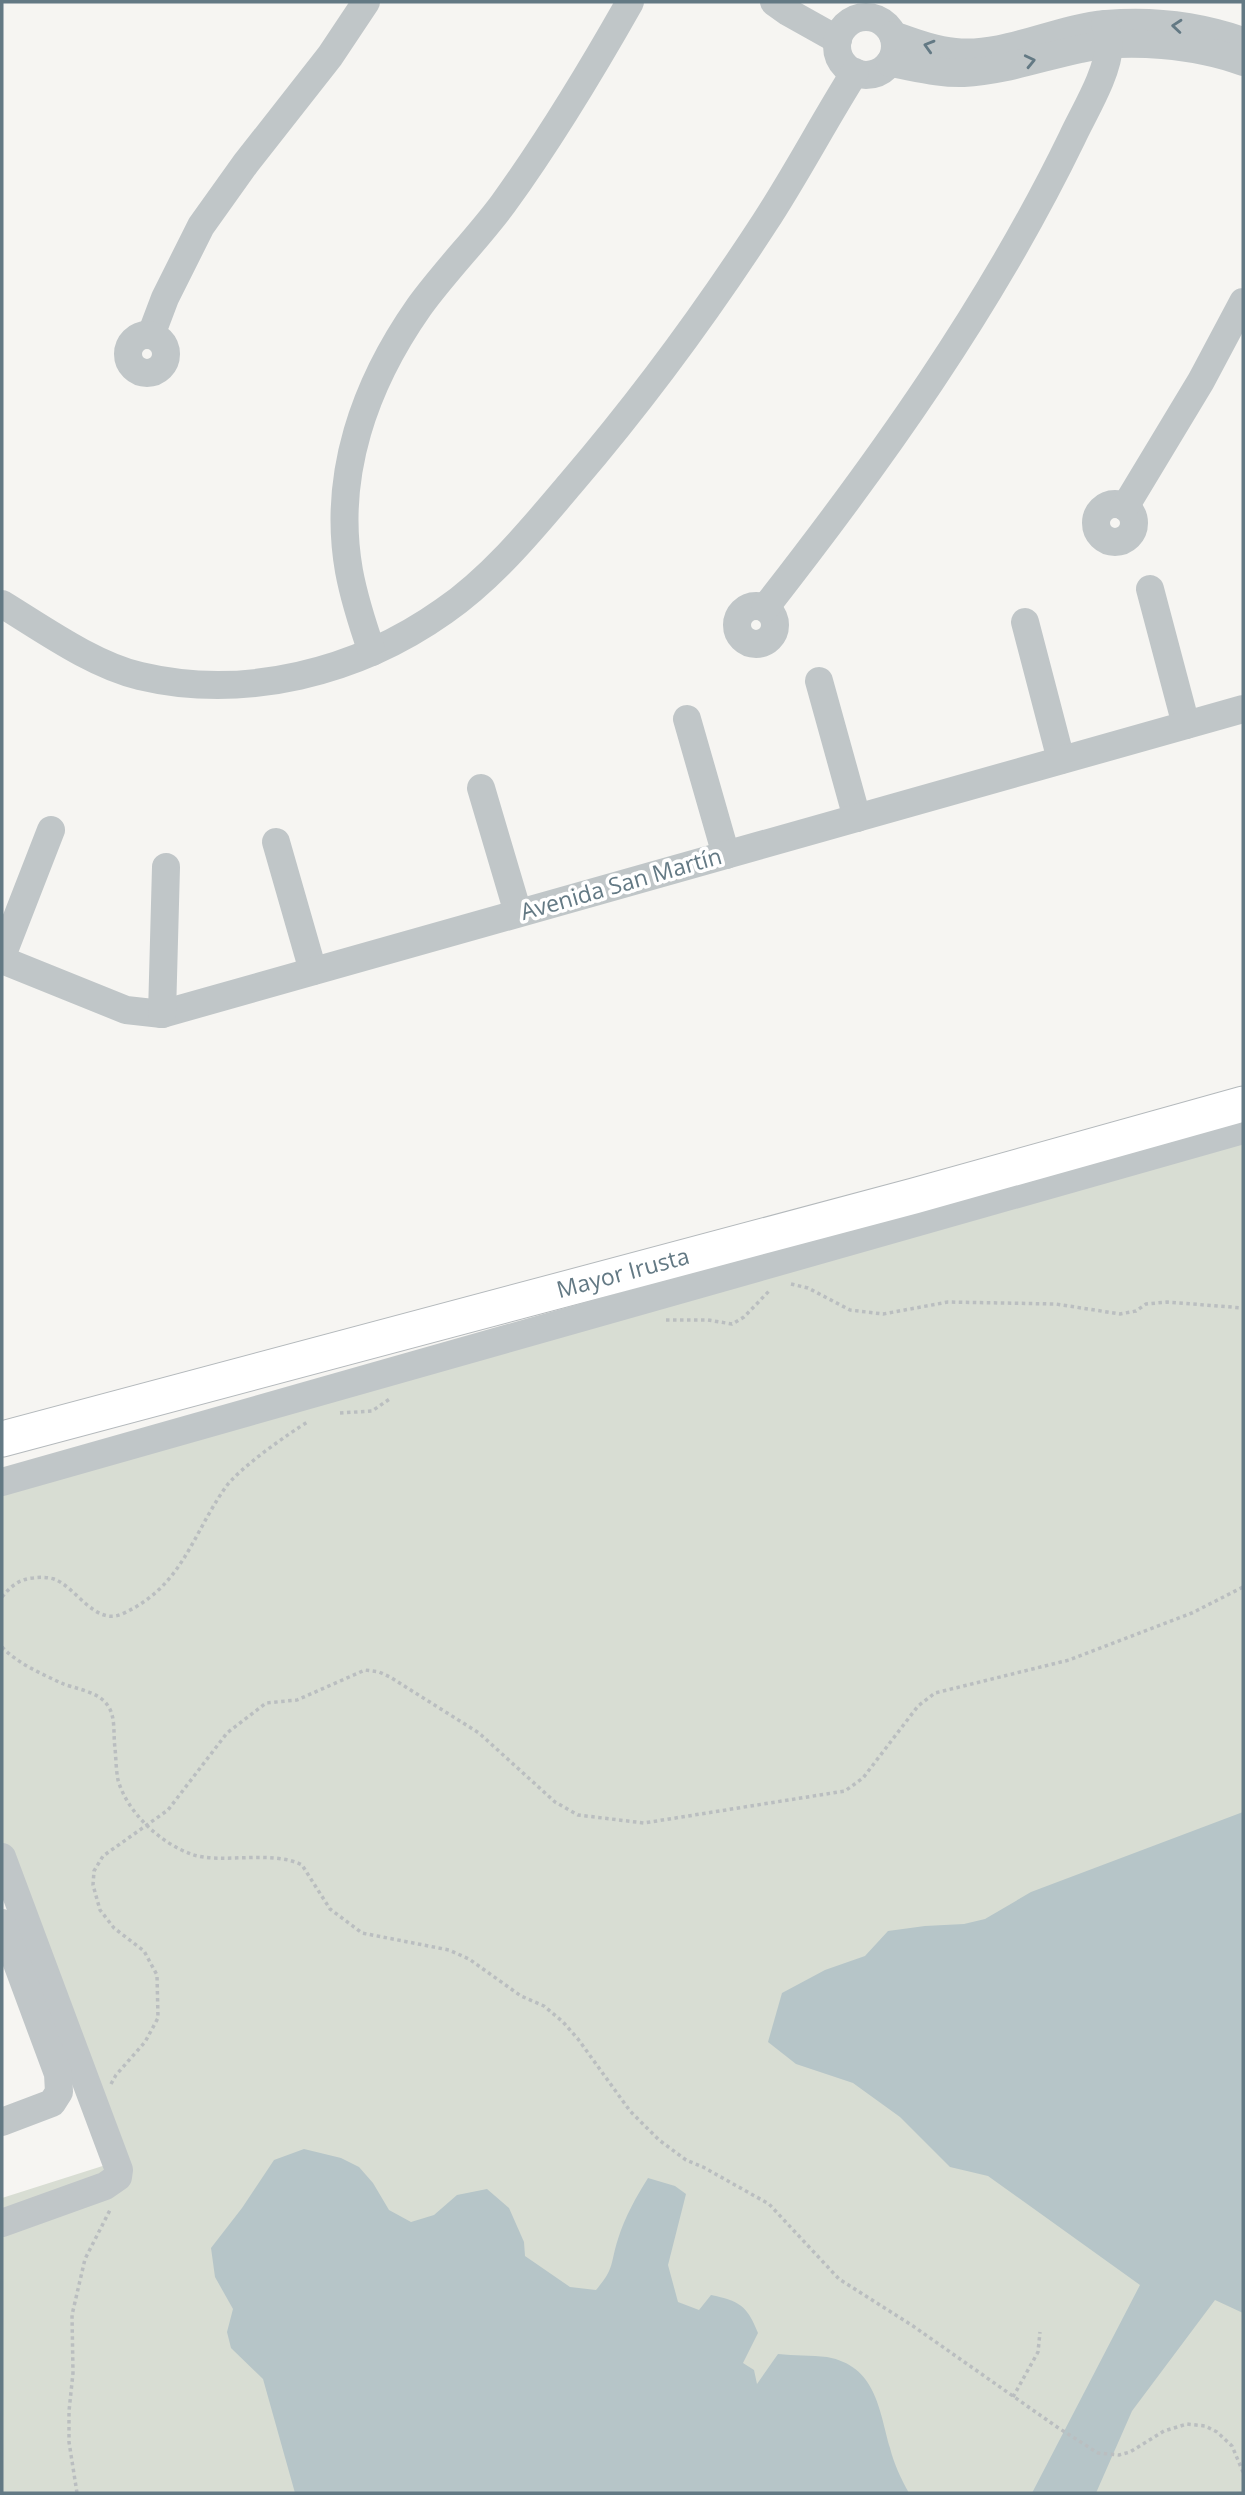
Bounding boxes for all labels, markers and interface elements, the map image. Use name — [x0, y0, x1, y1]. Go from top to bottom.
one-way arrow — [1171, 19, 1182, 34]
one-way arrow — [923, 40, 935, 55]
one-way arrow — [1024, 55, 1036, 69]
street label: Avenida San Martín — [516, 839, 725, 927]
street label: Mayor Irusta — [553, 1239, 693, 1305]

